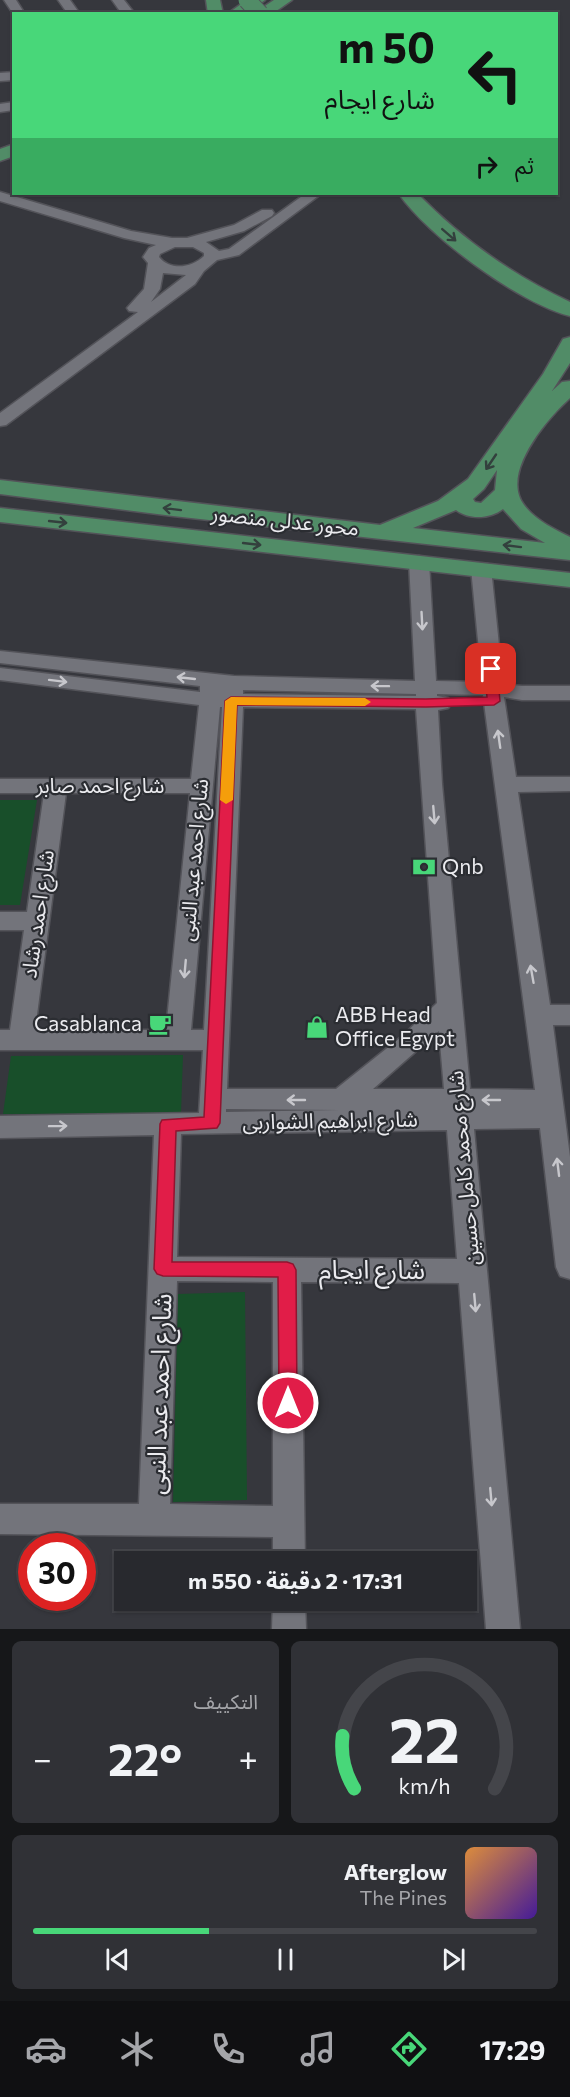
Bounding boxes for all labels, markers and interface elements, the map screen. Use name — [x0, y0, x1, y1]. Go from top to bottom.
text: 50 m — [338, 20, 435, 72]
icon: left — [456, 36, 534, 114]
text: شارع ايجام — [325, 82, 435, 115]
icon: right — [470, 150, 503, 183]
text: ثم — [515, 152, 534, 179]
one-way arrow — [441, 229, 457, 242]
one-way arrow — [485, 453, 498, 470]
street label: محور عدلى منصور — [209, 499, 360, 541]
one-way arrow — [163, 503, 182, 514]
one-way arrow — [48, 517, 68, 528]
one-way arrow — [241, 538, 261, 549]
one-way arrow — [502, 540, 522, 551]
one-way arrow — [416, 610, 427, 630]
pin — [465, 643, 516, 694]
icon: arrive — [474, 652, 507, 685]
one-way arrow — [176, 672, 196, 683]
one-way arrow — [48, 676, 68, 687]
one-way arrow — [371, 680, 391, 692]
one-way arrow — [494, 730, 505, 750]
street label: شارع احمد صابر — [35, 772, 164, 801]
street label: شارع احمد عبد النبى — [173, 778, 216, 942]
one-way arrow — [429, 805, 440, 825]
street label: شارع احمد رشاد — [15, 848, 62, 980]
place label: Qnb — [442, 853, 484, 878]
bank icon: Qnb — [411, 854, 437, 880]
one-way arrow — [179, 959, 190, 979]
one-way arrow — [527, 965, 538, 984]
place label: ABB Head Office Egypt — [335, 1001, 455, 1050]
place label: Casablanca — [34, 1010, 142, 1035]
cafe icon: Casablanca — [147, 1011, 173, 1037]
shop icon: ABB Head Office Egypt — [304, 1014, 330, 1040]
street label: شارع محمد كامل حسين — [442, 1069, 487, 1266]
one-way arrow — [286, 1094, 306, 1106]
one-way arrow — [481, 1094, 501, 1106]
street label: شارع ابراهيم الشواربى — [242, 1105, 418, 1138]
one-way arrow — [48, 1120, 68, 1132]
one-way arrow — [552, 1158, 563, 1178]
street label: شارع ايجام — [319, 1253, 425, 1290]
one-way arrow — [470, 1292, 481, 1312]
street label: شارع احمد عبد النبى — [138, 1293, 182, 1495]
position arrow — [256, 1371, 320, 1435]
one-way arrow — [486, 1486, 497, 1506]
speed limit sign: 30 — [18, 1533, 96, 1611]
text: 17:31 · 2 دقيقة · 550 m — [188, 1567, 403, 1594]
text: التكييف — [194, 1689, 258, 1713]
text: 22 — [389, 1700, 460, 1776]
text: 22° — [108, 1730, 182, 1785]
text: − — [33, 1737, 52, 1778]
text: + — [239, 1737, 258, 1778]
text: km/h — [398, 1772, 451, 1798]
text: Afterglow — [344, 1858, 447, 1885]
text: The Pines — [360, 1885, 447, 1909]
icon: previous — [101, 1943, 134, 1976]
icon: pause — [269, 1943, 302, 1976]
icon: next — [437, 1943, 470, 1976]
icon: car — [25, 2028, 67, 2070]
icon: climate — [116, 2028, 158, 2070]
icon: phone — [207, 2028, 249, 2070]
icon: music — [297, 2028, 339, 2070]
icon: directions — [388, 2028, 430, 2070]
text: 17:29 — [479, 2033, 546, 2066]

